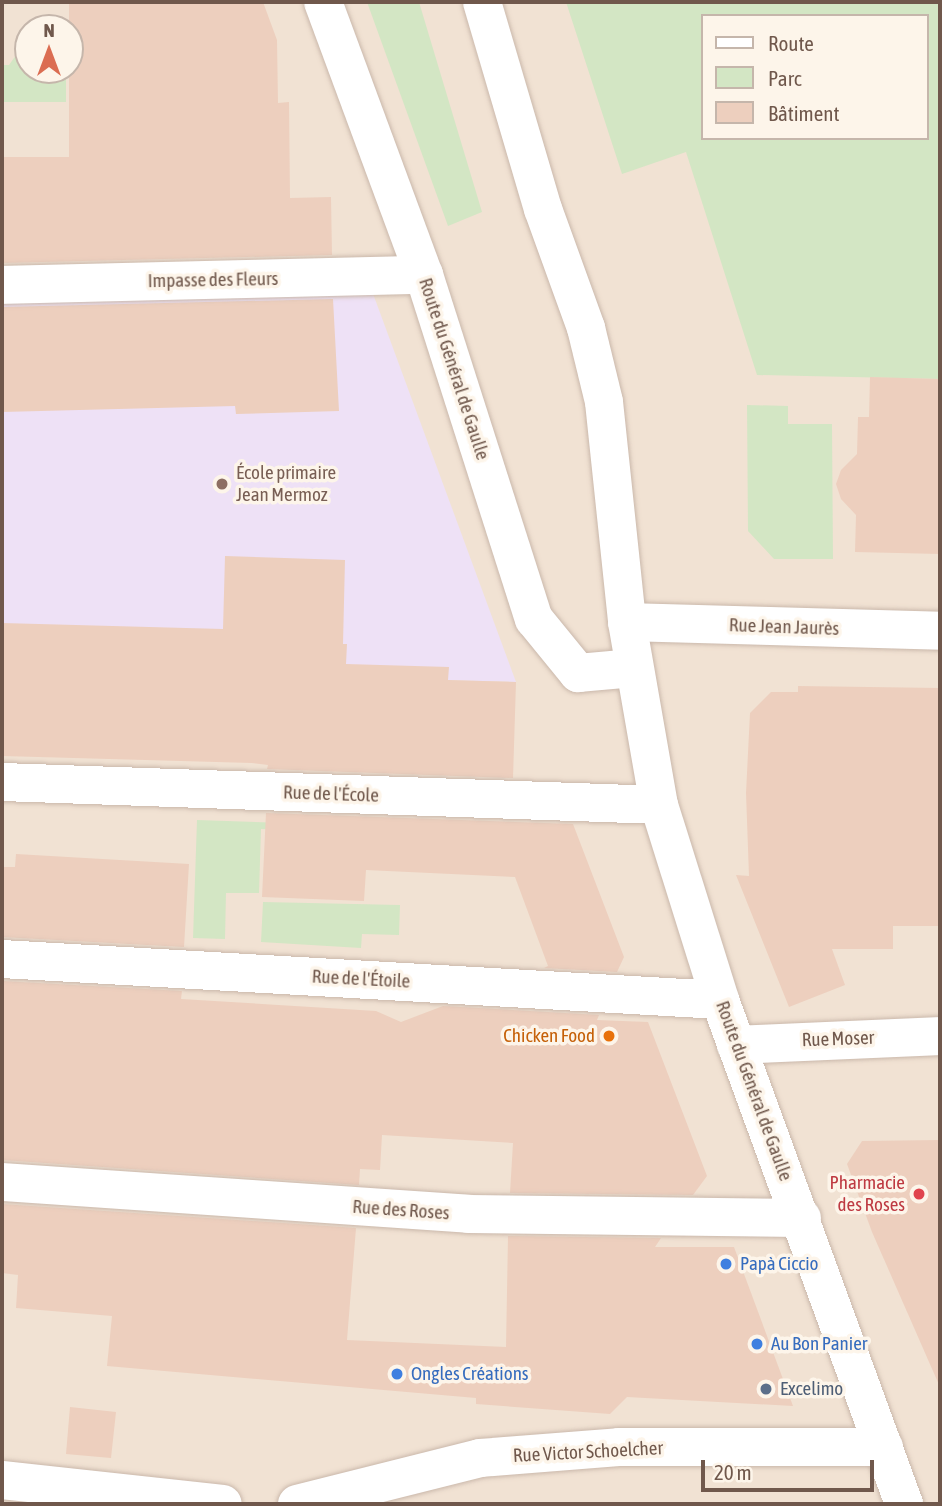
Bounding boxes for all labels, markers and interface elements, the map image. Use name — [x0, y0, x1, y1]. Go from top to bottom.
north arrow — [14, 14, 84, 84]
legend — [701, 14, 928, 140]
text: N — [43, 19, 55, 41]
text: Route — [768, 31, 814, 55]
text: Parc — [768, 66, 802, 90]
text: Bâtiment — [768, 101, 839, 125]
street label: Impasse des Fleurs — [148, 267, 278, 293]
street label: Route du Général de Gaulle — [414, 275, 494, 463]
place label: École primaire Jean Mermoz — [236, 462, 336, 506]
marker: École primaire Jean Mermoz — [214, 476, 230, 492]
street label: Rue Jean Jaurès — [728, 614, 840, 640]
street label: Rue de l'École — [283, 781, 379, 807]
street label: Rue de l'Étoile — [311, 965, 411, 993]
street label: Route du Général de Gaulle — [711, 998, 797, 1184]
place label: Chicken Food — [503, 1025, 595, 1047]
street label: Rue Moser — [801, 1026, 875, 1052]
marker: Chicken Food — [601, 1028, 617, 1044]
place label: Pharmacie des Roses — [829, 1172, 905, 1216]
marker: Pharmacie des Roses — [911, 1186, 927, 1202]
street label: Rue des Roses — [352, 1195, 450, 1225]
place label: Papà Ciccio — [740, 1253, 818, 1275]
marker: Papà Ciccio — [718, 1256, 734, 1272]
place label: Au Bon Panier — [771, 1333, 867, 1355]
marker: Au Bon Panier — [749, 1336, 765, 1352]
place label: Ongles Créations — [411, 1363, 529, 1385]
marker: Ongles Créations — [389, 1366, 405, 1382]
place label: Excelimo — [780, 1378, 843, 1400]
marker: Excelimo — [758, 1381, 774, 1397]
street label: Rue Victor Schoelcher — [512, 1437, 664, 1467]
scale bar — [704, 1446, 877, 1490]
text: 20 m — [714, 1460, 752, 1484]

